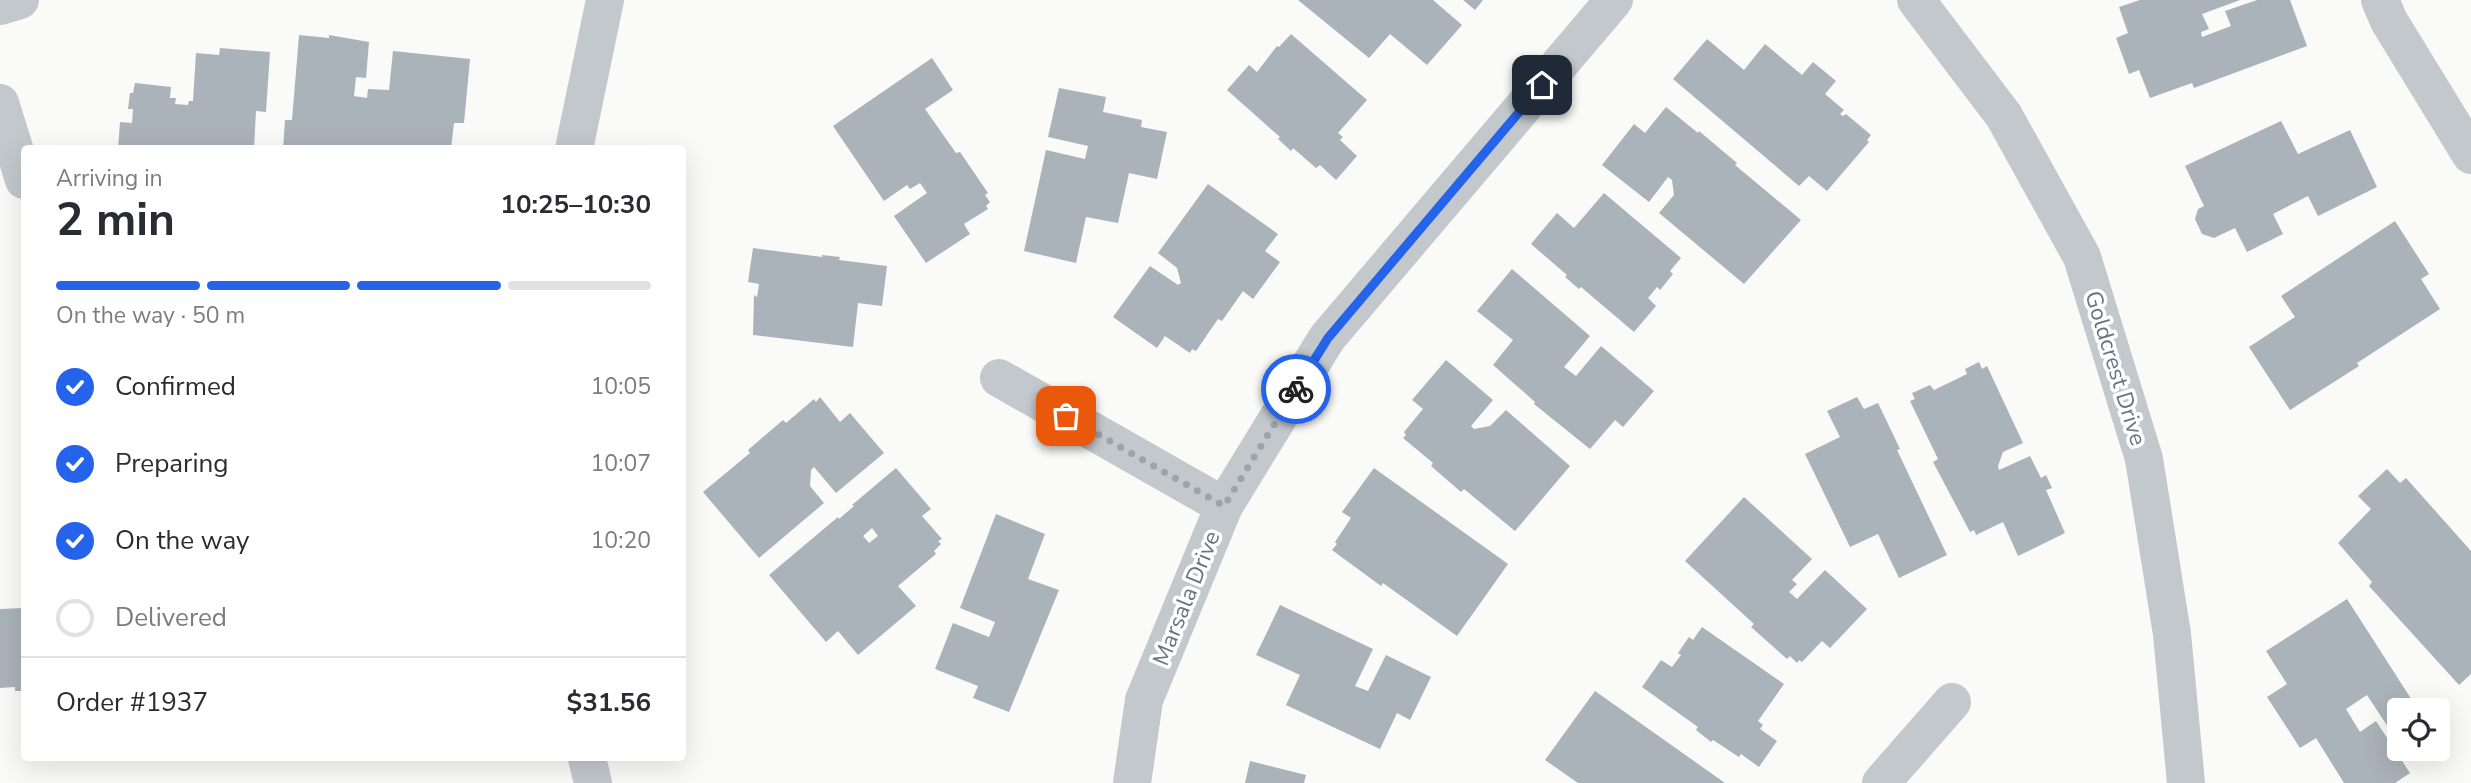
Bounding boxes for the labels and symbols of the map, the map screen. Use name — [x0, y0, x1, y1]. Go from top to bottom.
pin — [1512, 55, 1572, 115]
street label: Goldcrest Drive — [2077, 287, 2154, 449]
courier — [1261, 354, 1331, 424]
pin — [1036, 386, 1096, 446]
street label: Marsala Drive — [1145, 526, 1228, 670]

